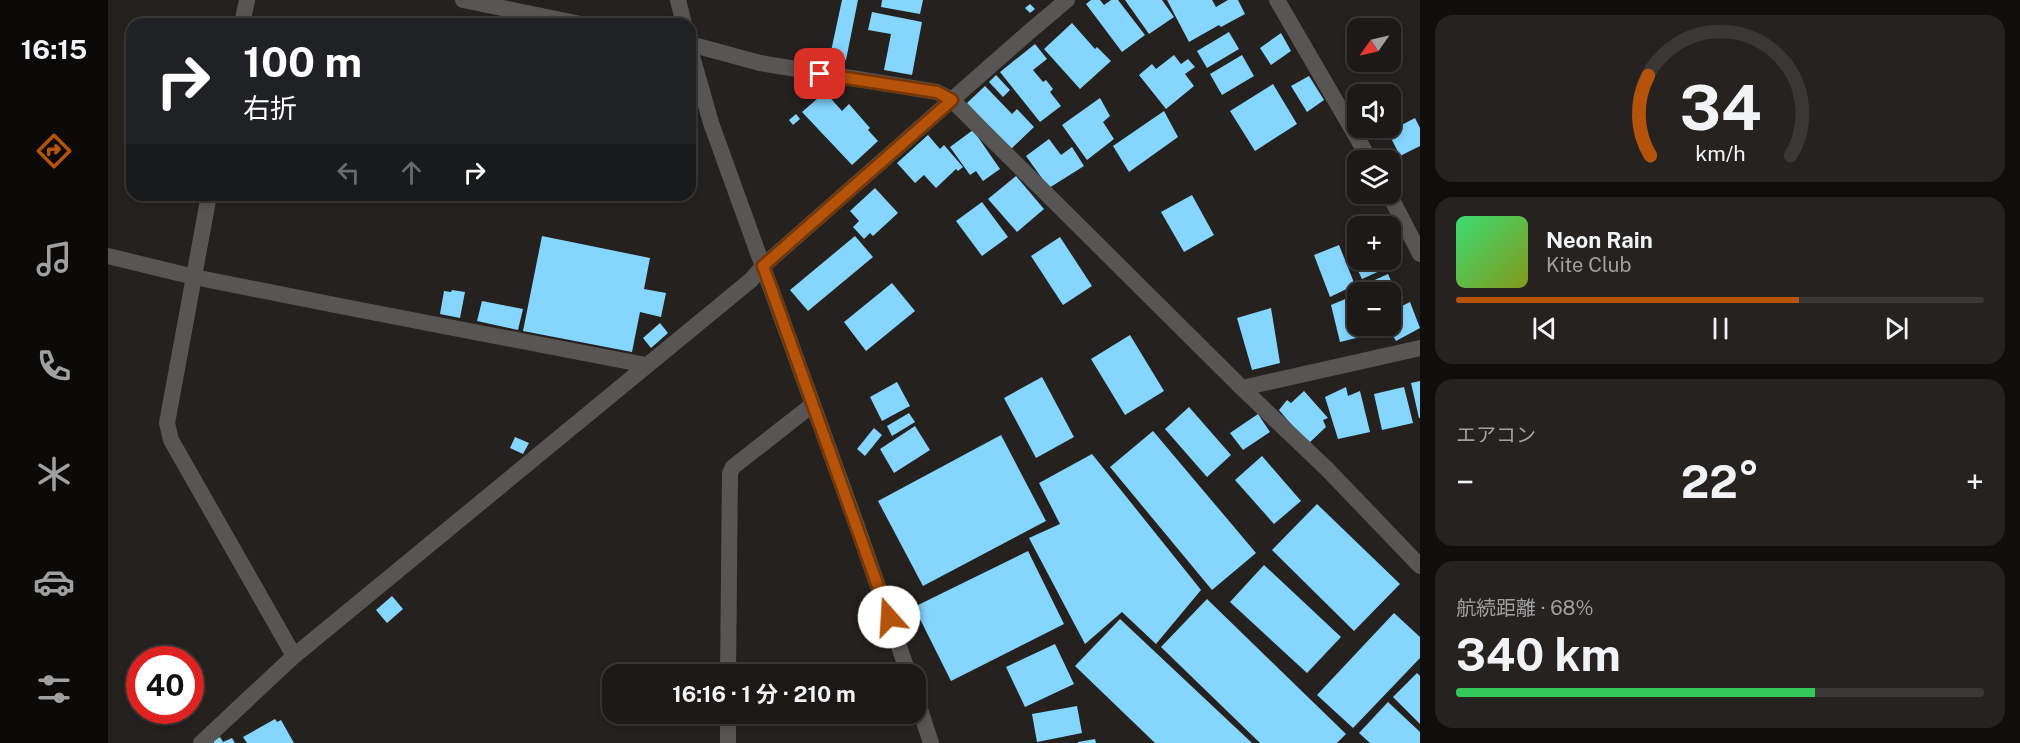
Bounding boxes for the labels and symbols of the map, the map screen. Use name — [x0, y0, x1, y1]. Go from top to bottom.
north arrow — [1347, 18, 1401, 72]
pin — [794, 48, 845, 99]
position arrow — [857, 585, 921, 649]
speed limit sign: 40 — [126, 646, 204, 724]

